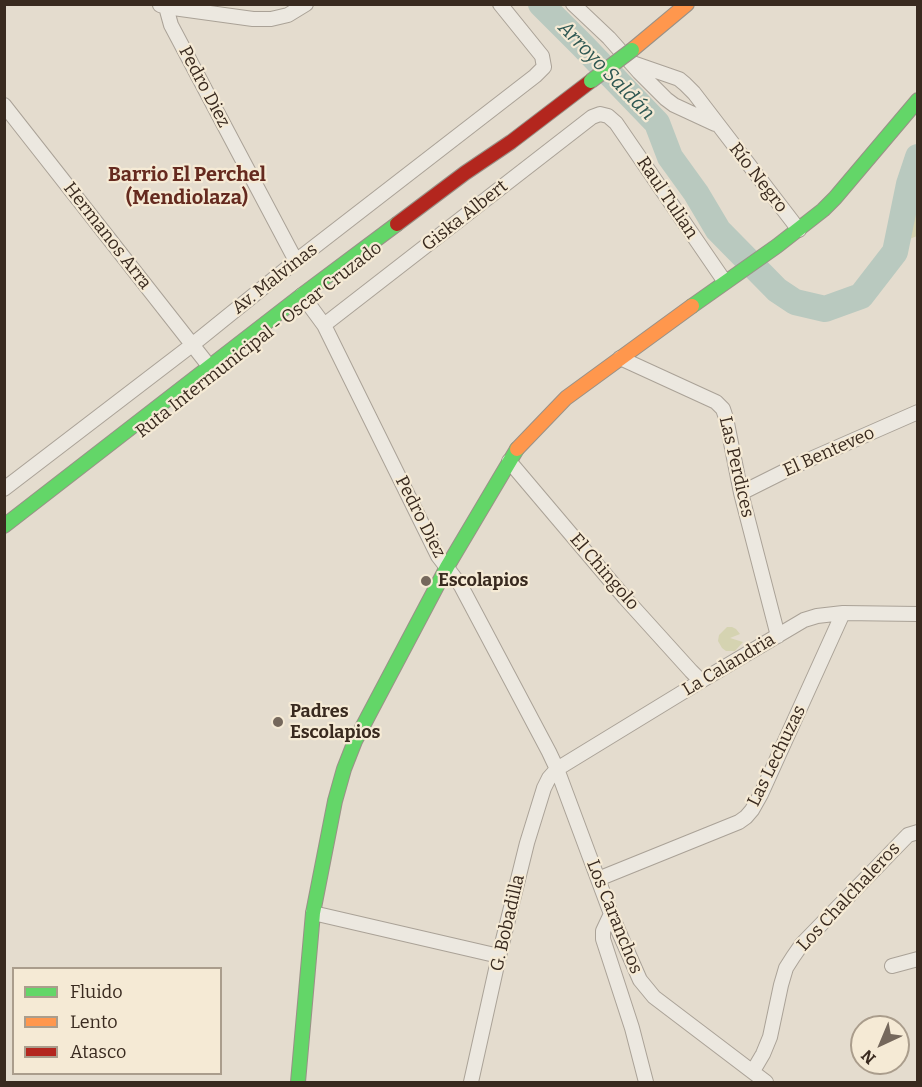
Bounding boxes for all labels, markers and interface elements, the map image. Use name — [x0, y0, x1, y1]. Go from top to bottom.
water label: Arroyo Saldán — [553, 17, 659, 125]
street label: Pedro Diez — [174, 43, 234, 131]
street label: Río Negro — [724, 139, 792, 217]
street label: Raul Tulian — [632, 153, 702, 243]
district label: Barrio El Perchel (Mendiolaza) — [108, 163, 266, 210]
street label: Giska Albert — [418, 176, 512, 256]
street label: Hermanos Arra — [59, 178, 155, 294]
street label: Ruta Intermunicipal - Oscar Cruzado — [132, 237, 386, 443]
street label: Av. Malvinas — [228, 239, 322, 319]
street label: Las Perdices — [714, 414, 758, 520]
street label: El Benteveo — [780, 422, 878, 482]
street label: Pedro Diez — [390, 472, 450, 562]
street label: El Chingolo — [565, 529, 643, 615]
place label: Escolapios — [438, 570, 528, 592]
marker: Escolapios — [419, 574, 433, 588]
street label: La Calandria — [679, 629, 779, 701]
place label: Padres Escolapios — [290, 701, 380, 744]
street label: Las Lechuzas — [743, 702, 811, 810]
marker: Padres Escolapios — [271, 715, 285, 729]
street label: Los Chalchaleros — [793, 838, 905, 956]
street label: Los Caranchos — [581, 857, 647, 977]
street label: G. Bobadilla — [486, 872, 530, 974]
legend — [12, 967, 222, 1075]
text: Fluido — [70, 981, 123, 1003]
text: Lento — [70, 1011, 118, 1033]
north arrow — [850, 1015, 910, 1075]
text: Atasco — [70, 1041, 126, 1063]
text: N — [857, 1046, 880, 1068]

